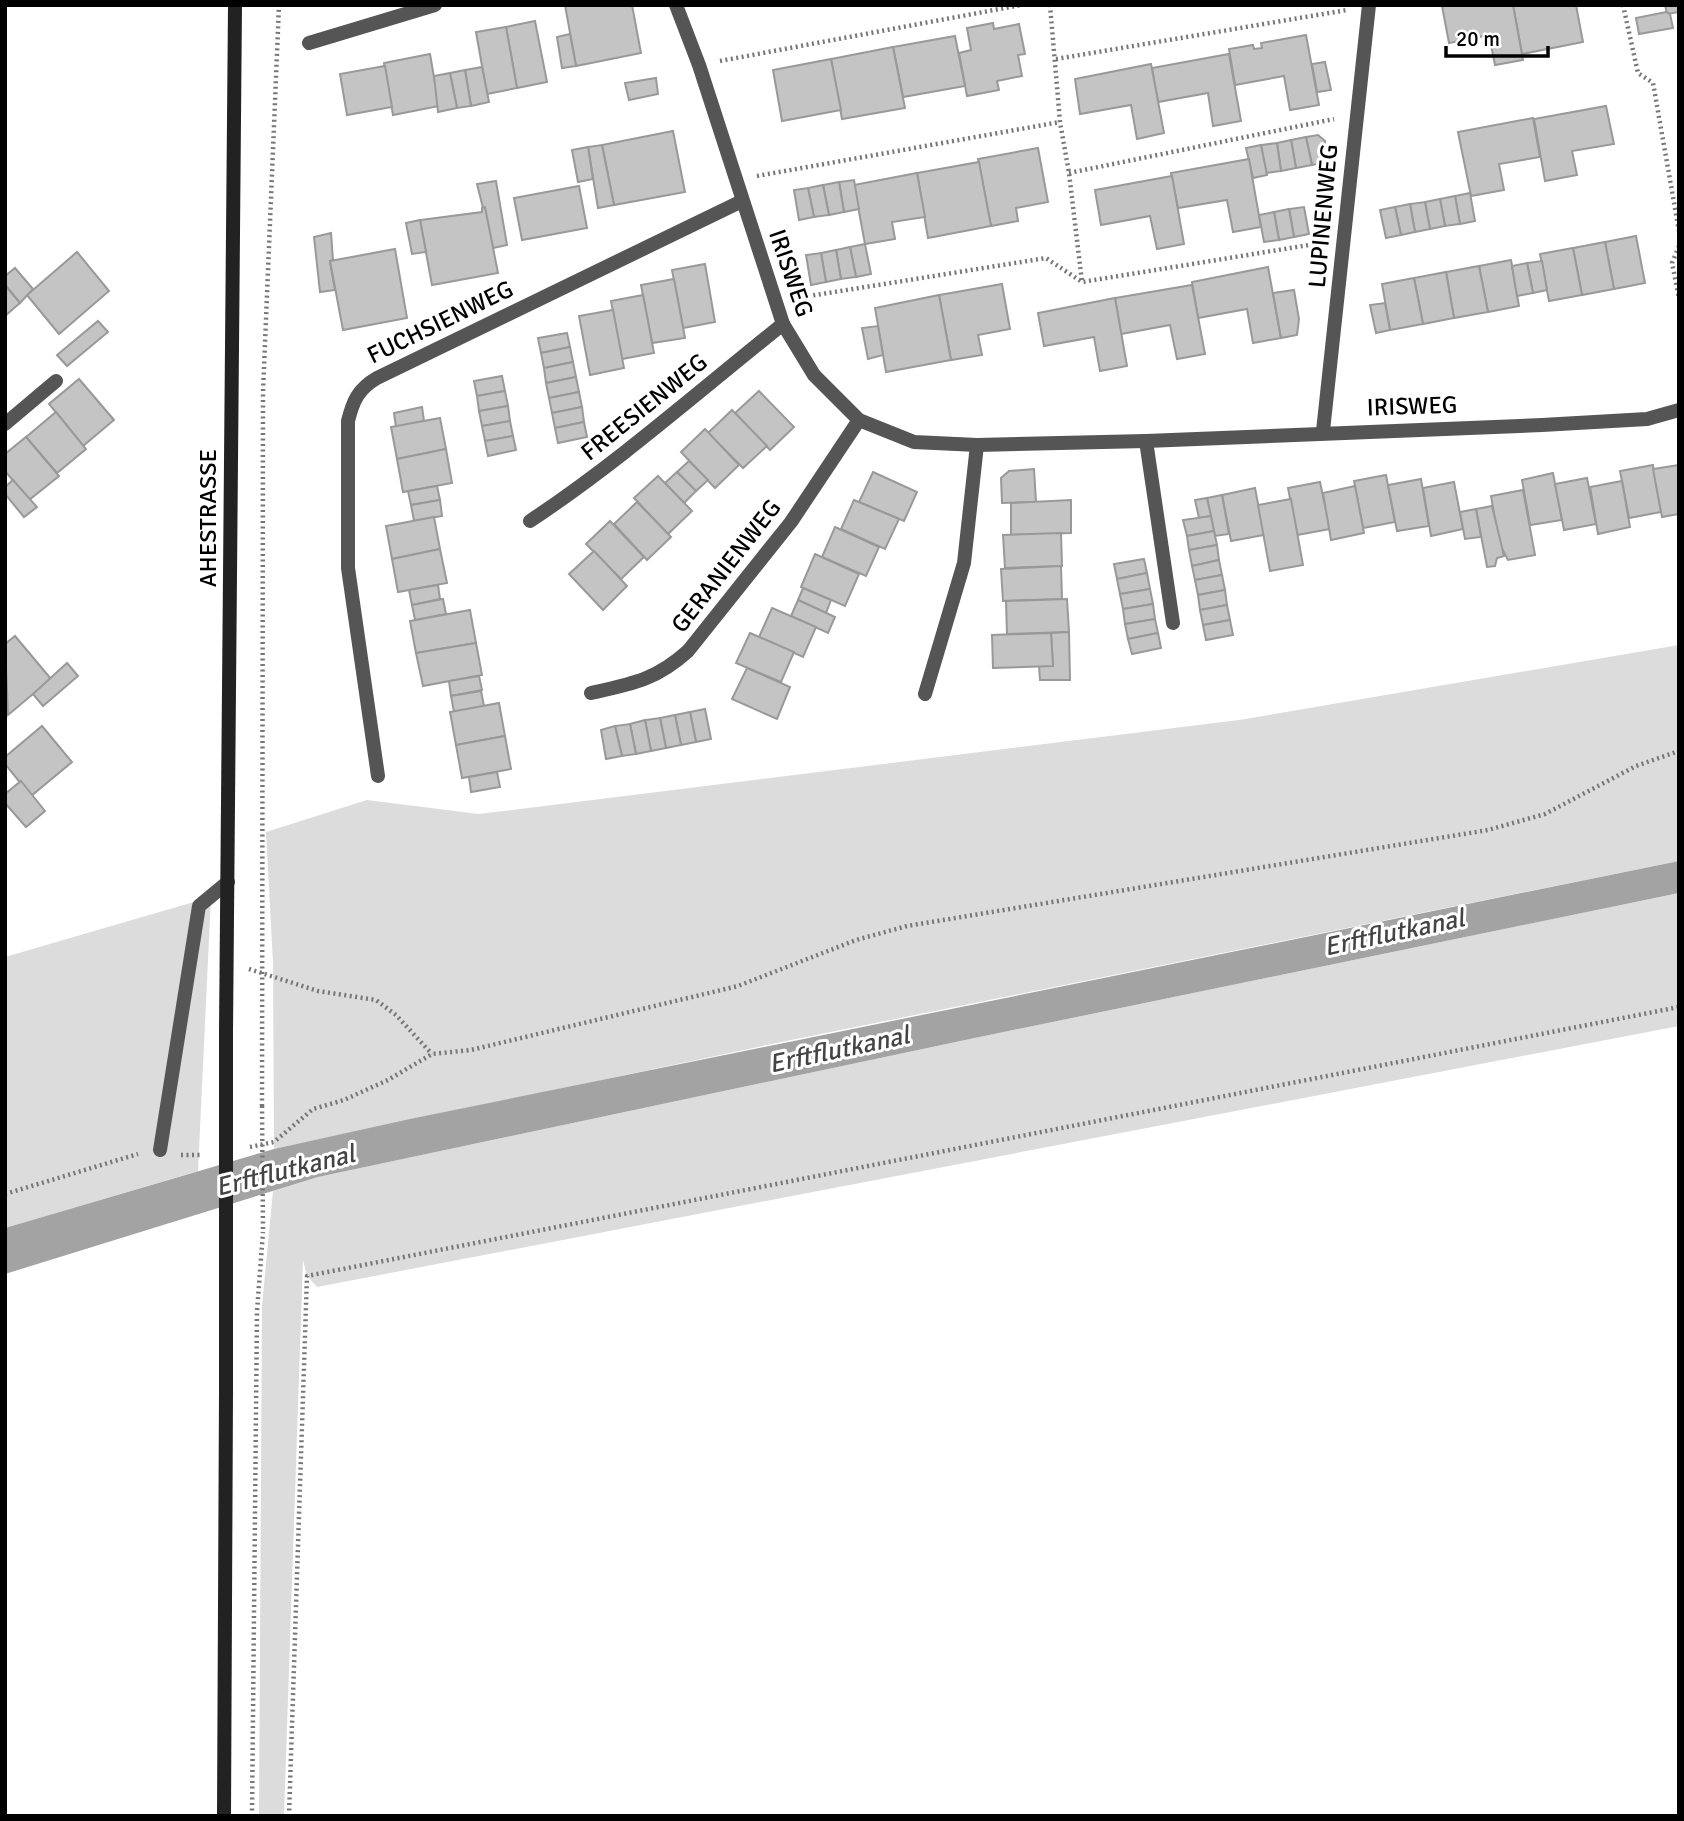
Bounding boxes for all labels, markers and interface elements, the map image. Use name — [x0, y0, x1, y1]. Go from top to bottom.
scale bar — [1446, 14, 1548, 58]
text: 20 m — [1456, 26, 1500, 52]
street label: LUPINENWEG — [1302, 143, 1344, 289]
street label: IRISWEG — [762, 225, 820, 321]
street label: FUCHSIENWEG — [362, 274, 518, 370]
street label: FREESIENWEG — [575, 347, 713, 467]
street label: IRISWEG — [1366, 389, 1458, 423]
street label: AHESTRASSE — [193, 449, 223, 587]
street label: GERANIENWEG — [665, 493, 787, 639]
water label: Erftflutkanal — [1321, 902, 1470, 963]
water label: Erftflutkanal — [766, 1019, 915, 1080]
water label: Erftflutkanal — [212, 1138, 361, 1204]

